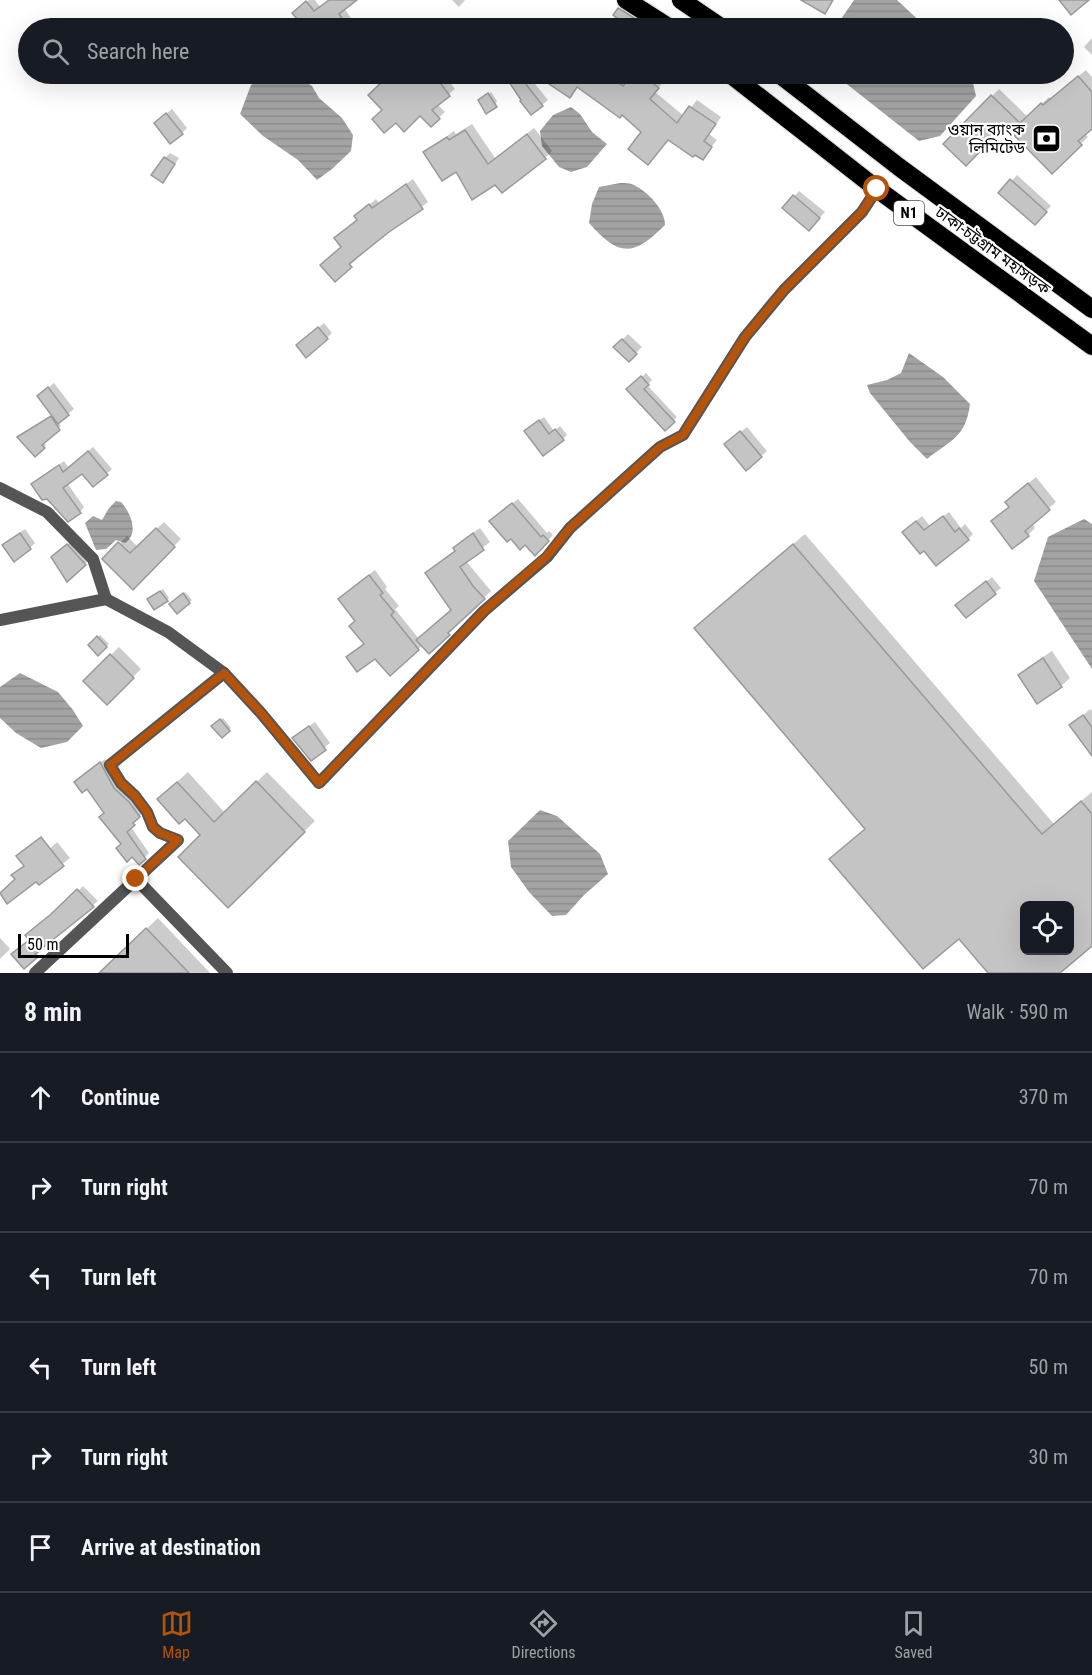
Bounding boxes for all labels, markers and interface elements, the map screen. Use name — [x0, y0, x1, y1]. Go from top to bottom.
search box — [18, 18, 1074, 84]
icon: search — [39, 35, 72, 68]
text: Search here — [87, 39, 189, 64]
place label: ওয়ান ব্যাংক লিমিটেড — [948, 120, 1026, 157]
bank icon: ওয়ান ব্যাংক লিমিটেড — [1030, 122, 1062, 154]
route start — [863, 175, 889, 201]
road number: N1 — [894, 201, 924, 225]
street label: ঢাকা-চট্টগ্রাম মহাসড়ক — [931, 202, 1055, 299]
route end — [122, 865, 148, 891]
map controls — [1020, 901, 1074, 955]
button: locate — [1020, 901, 1074, 955]
scale bar — [18, 931, 129, 959]
text: 50 m — [27, 935, 59, 954]
text: 8 min — [24, 997, 82, 1027]
text: Walk · 590 m — [967, 1000, 1068, 1024]
icon: ahead — [24, 1081, 57, 1114]
text: Continue — [81, 1085, 160, 1110]
text: 370 m — [1019, 1085, 1068, 1109]
icon: right — [24, 1171, 57, 1204]
text: Turn right — [81, 1175, 168, 1200]
text: 70 m — [1029, 1175, 1068, 1199]
icon: left — [24, 1261, 57, 1294]
text: Turn left — [81, 1265, 156, 1290]
text: 70 m — [1029, 1265, 1068, 1289]
icon: left — [24, 1351, 57, 1384]
text: Turn left — [81, 1355, 156, 1380]
text: 50 m — [1029, 1355, 1068, 1379]
icon: right — [24, 1441, 57, 1474]
text: Turn right — [81, 1445, 168, 1470]
text: 30 m — [1029, 1445, 1068, 1469]
icon: arrive — [24, 1531, 57, 1564]
text: Arrive at destination — [81, 1535, 261, 1560]
tab: Map — [160, 1607, 193, 1662]
tab: Directions — [512, 1607, 575, 1662]
tab: Saved — [894, 1607, 932, 1662]

